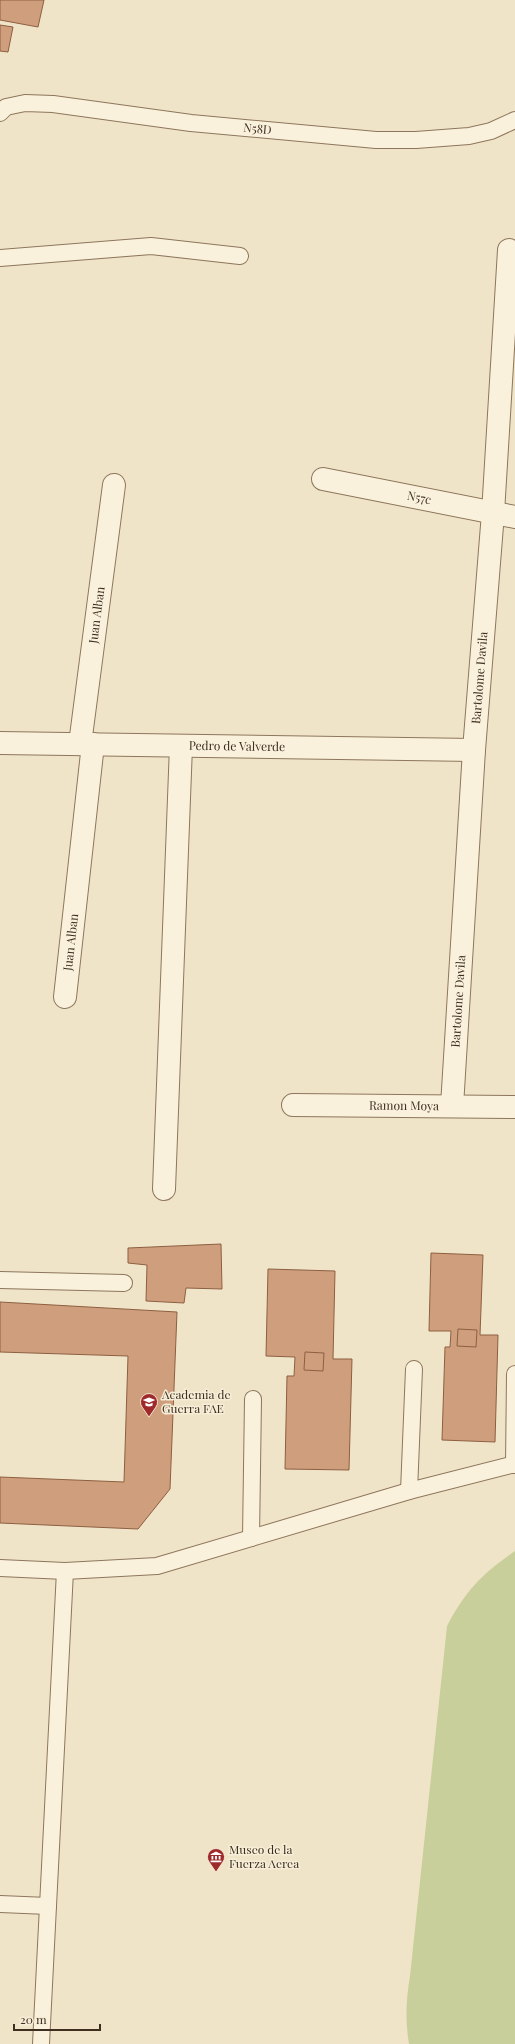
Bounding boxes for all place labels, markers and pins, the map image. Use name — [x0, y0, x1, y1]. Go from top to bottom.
place label: Academia de Guerra FAE — [161, 1386, 230, 1416]
school or university icon: Academia de Guerra FAE — [139, 1392, 159, 1417]
place label: Museo de la Fuerza Aerea — [229, 1841, 299, 1871]
museum icon: Museo de la Fuerza Aerea — [206, 1847, 226, 1872]

